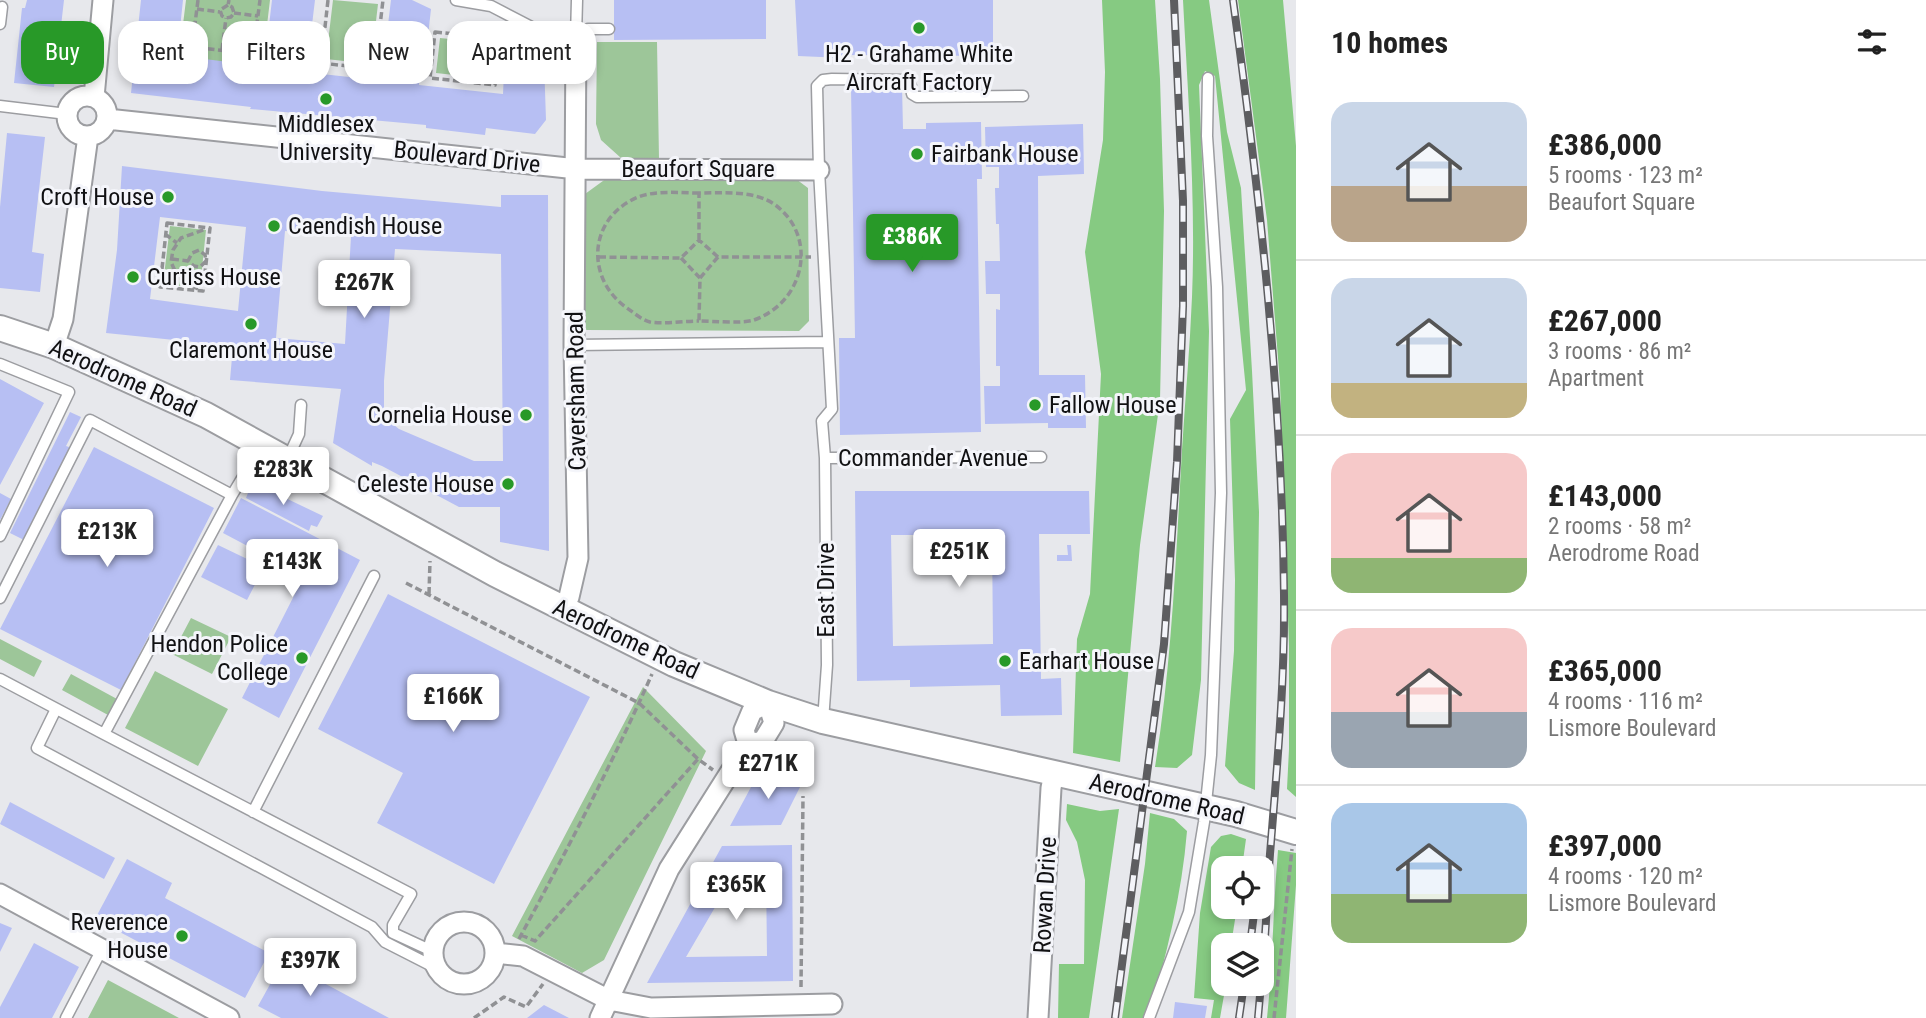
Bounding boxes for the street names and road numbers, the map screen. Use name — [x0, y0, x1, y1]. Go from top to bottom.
street label: Boulevard Drive — [392, 135, 542, 179]
street label: Beaufort Square — [621, 155, 775, 183]
street label: Caversham Road — [561, 311, 591, 471]
street label: Aerodrome Road — [45, 333, 201, 423]
street label: Commander Avenue — [838, 444, 1028, 472]
street label: East Drive — [812, 543, 840, 637]
street label: Aerodrome Road — [548, 593, 704, 685]
street label: Aerodrome Road — [1087, 768, 1247, 830]
street label: Rowan Drive — [1028, 836, 1062, 954]

